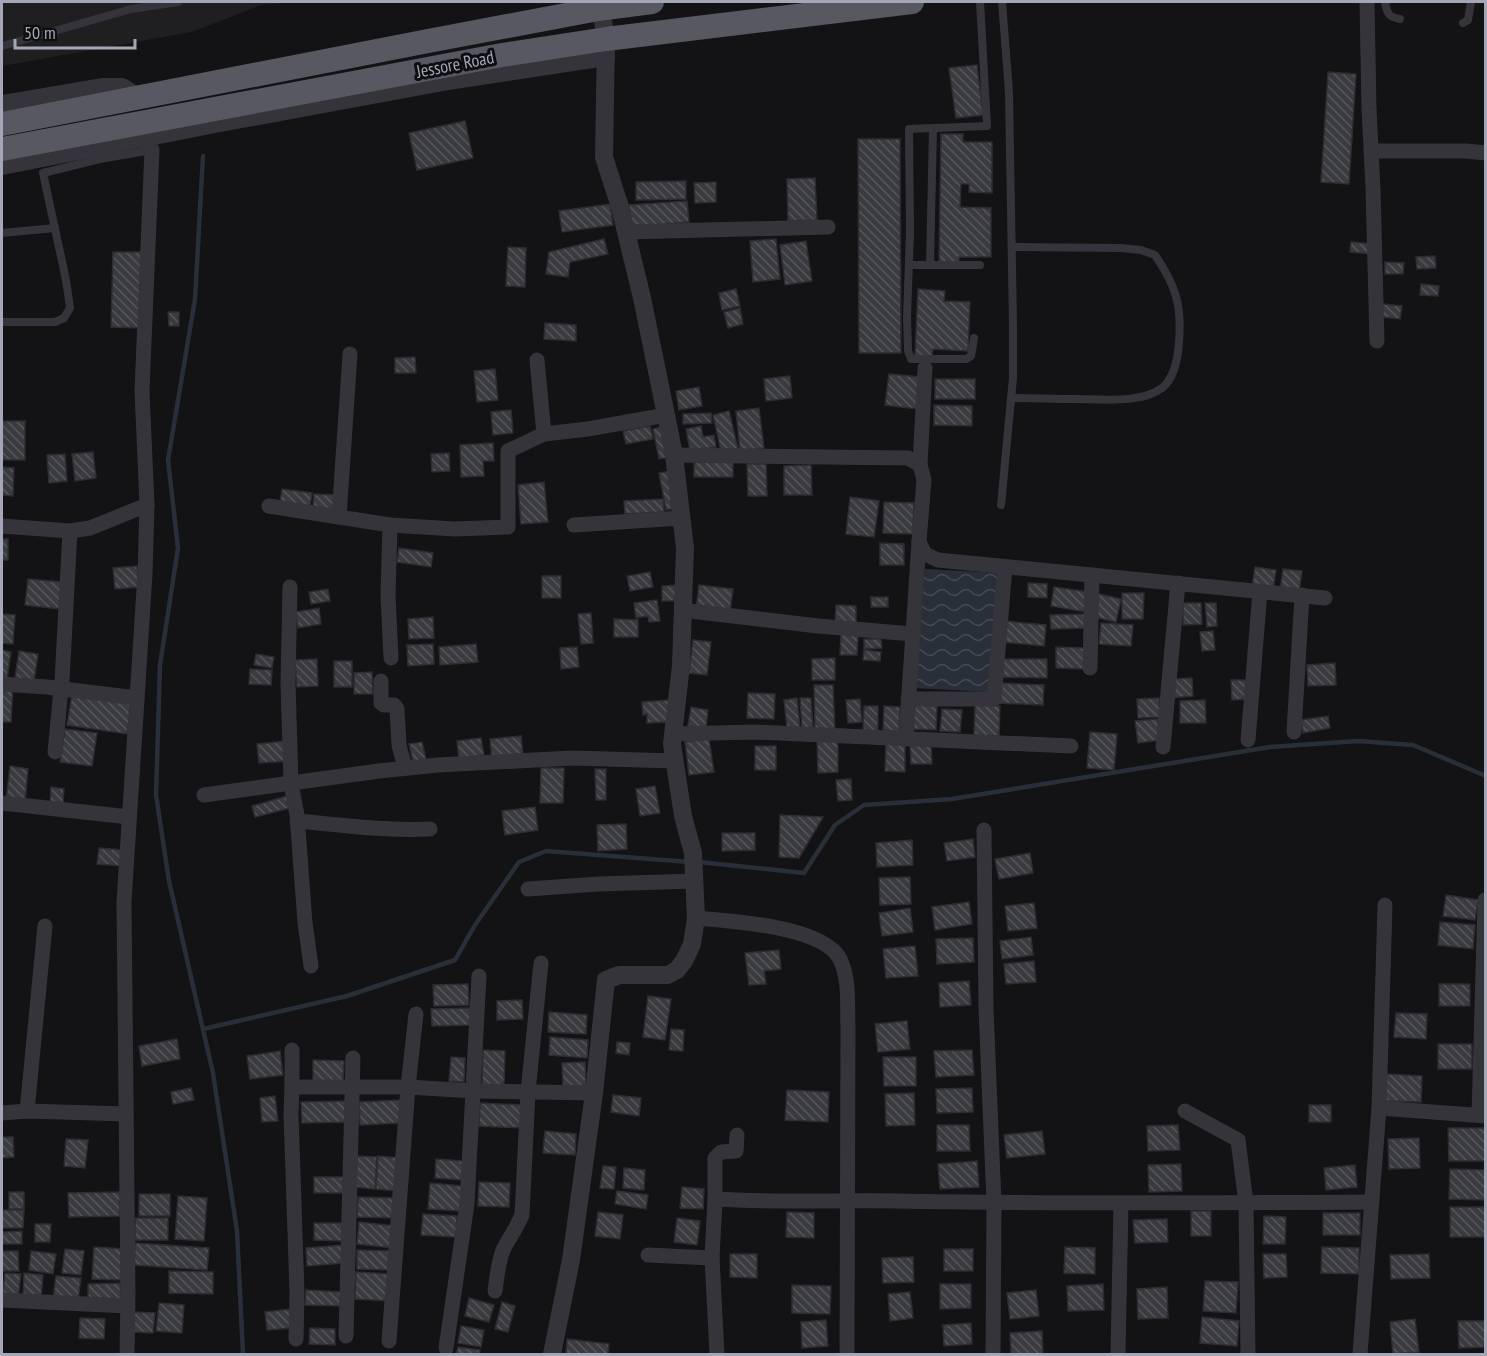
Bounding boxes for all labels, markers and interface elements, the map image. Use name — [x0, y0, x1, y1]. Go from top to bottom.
scale bar — [15, 12, 135, 50]
text: 50 m — [24, 21, 56, 44]
street label: Jessore Road — [413, 45, 496, 83]

